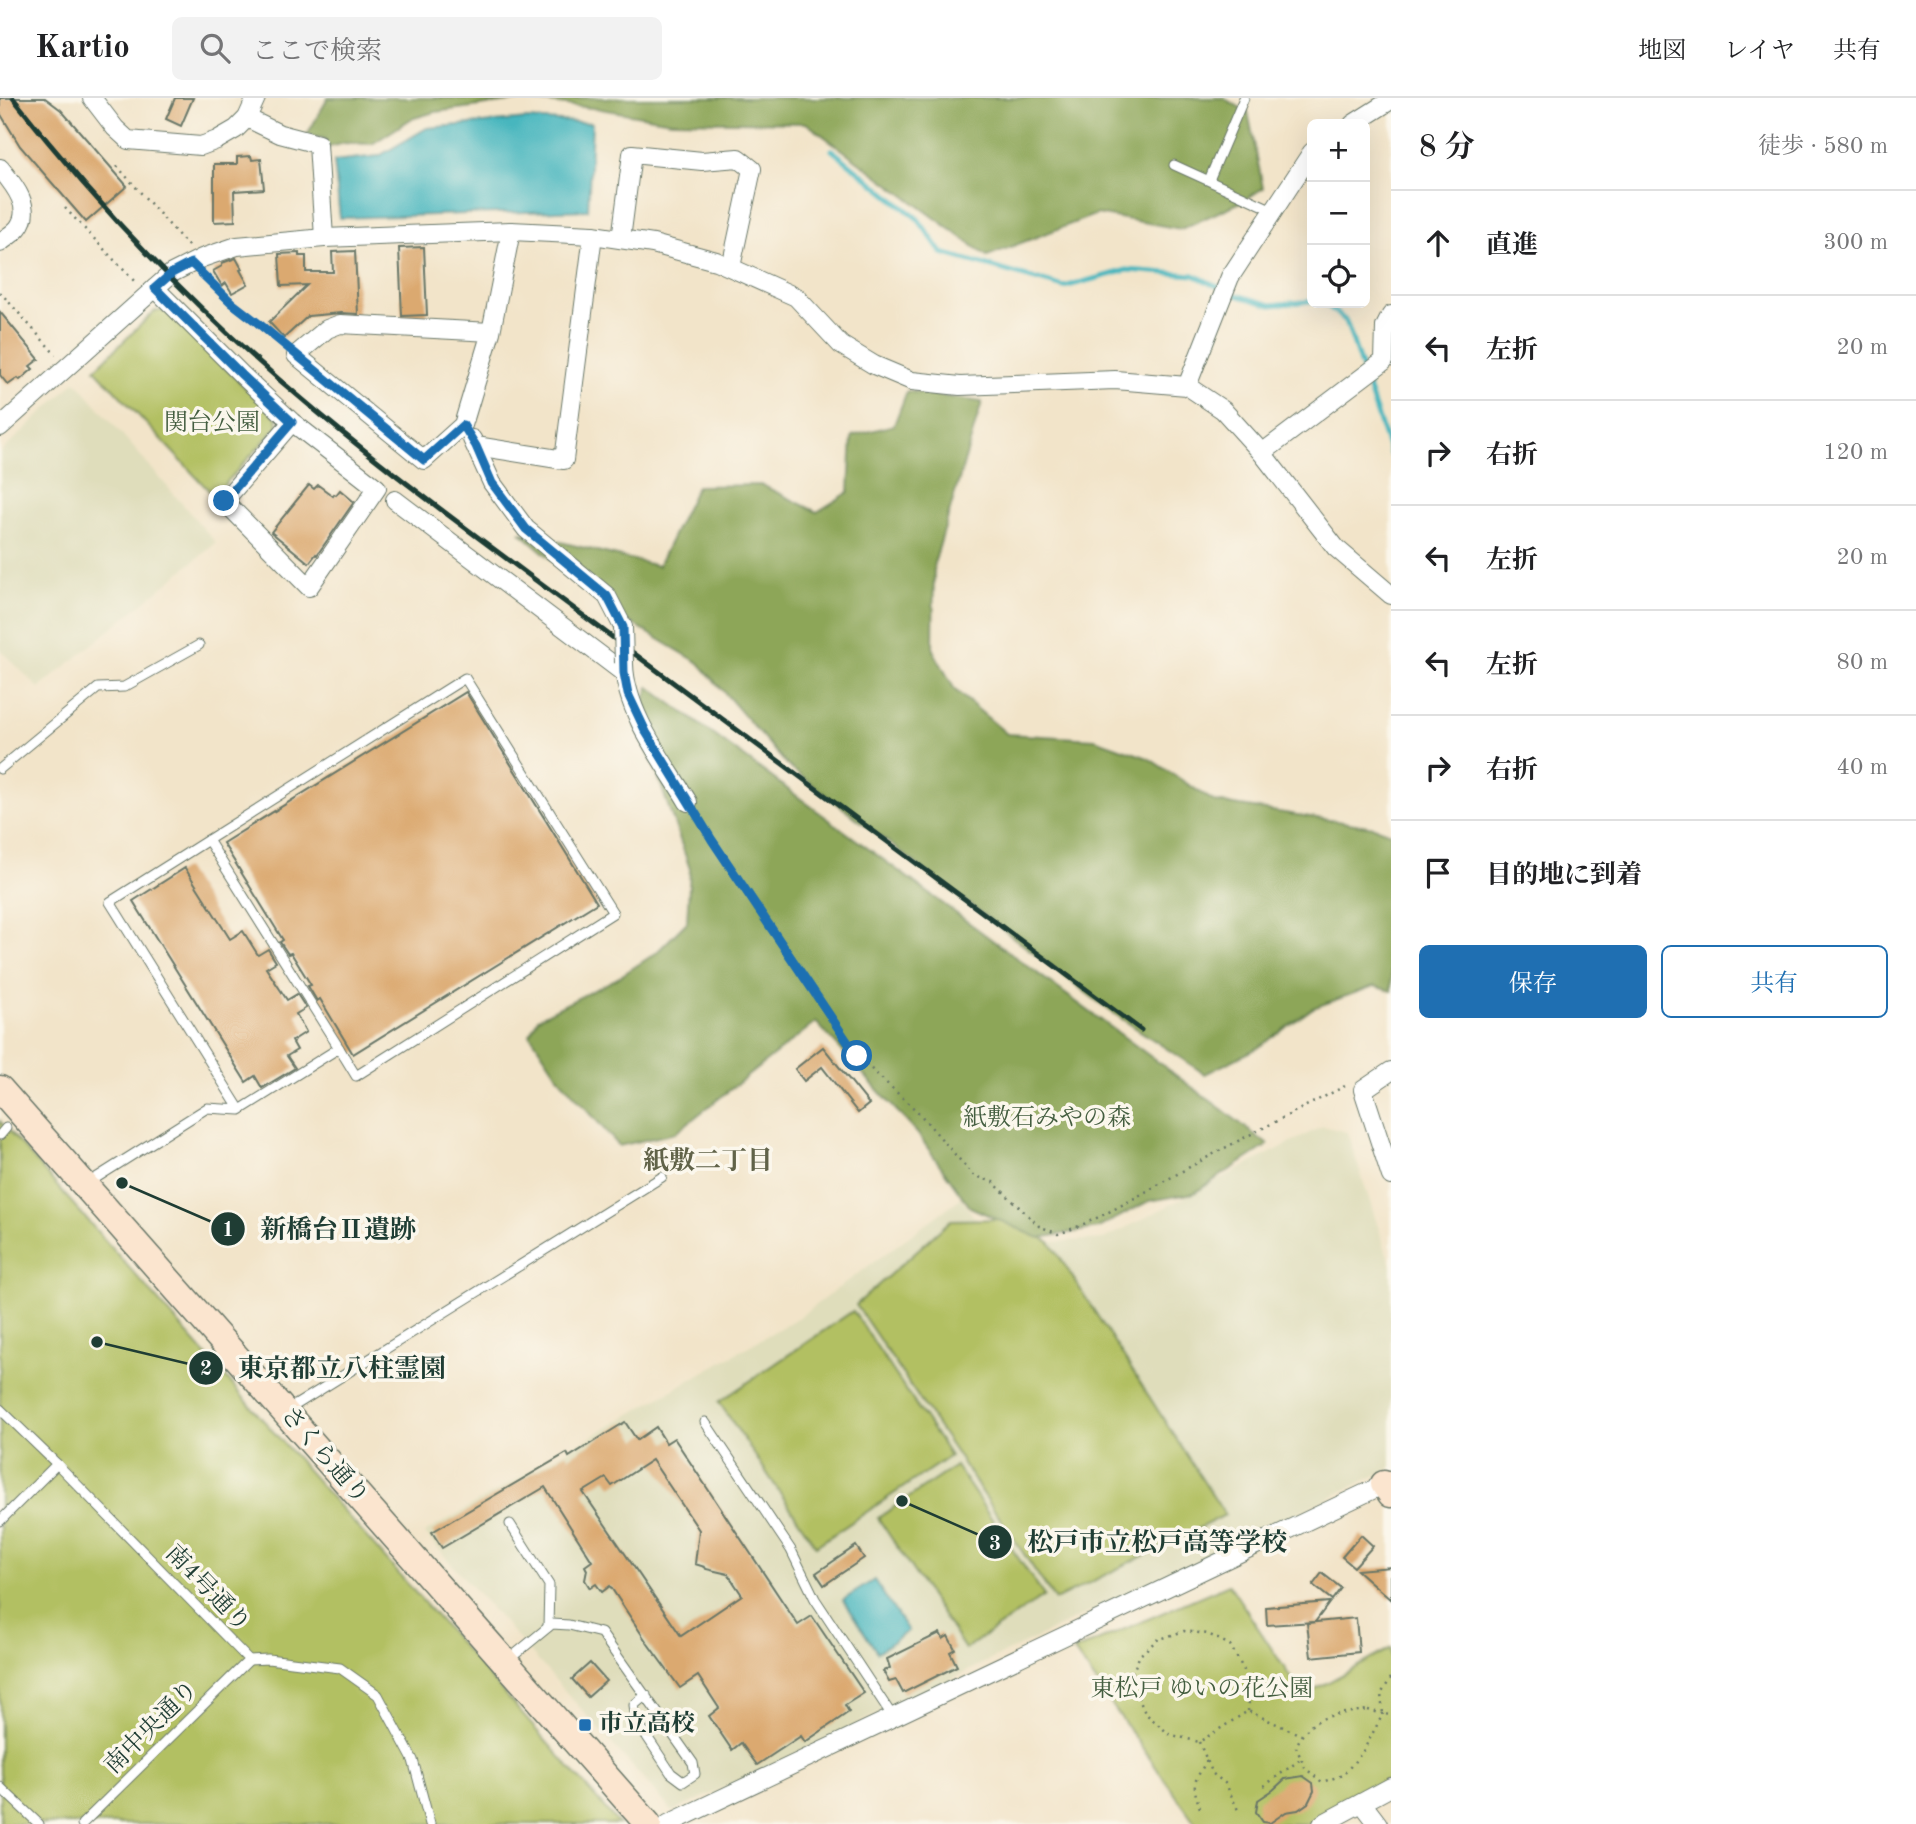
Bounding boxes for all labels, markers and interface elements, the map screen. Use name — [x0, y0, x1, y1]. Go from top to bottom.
search box — [172, 17, 662, 80]
icon: search — [196, 29, 234, 67]
text: Kartio — [35, 32, 130, 65]
text: ここで検索 — [252, 39, 382, 65]
text: 地図 — [1638, 40, 1686, 64]
text: レイヤ — [1724, 40, 1795, 64]
text: 共有 — [1833, 40, 1881, 64]
map controls — [1307, 119, 1370, 308]
button: + — [1307, 119, 1370, 182]
text: 8 分 — [1419, 133, 1475, 163]
text: 徒歩 · 580 m — [1758, 135, 1888, 158]
button: − — [1307, 182, 1370, 245]
icon: ahead — [1419, 224, 1457, 262]
text: 300 m — [1823, 231, 1888, 254]
text: 直進 — [1486, 233, 1538, 259]
button: locate — [1307, 245, 1370, 308]
icon: left — [1419, 329, 1457, 367]
text: 20 m — [1837, 336, 1888, 359]
text: 左折 — [1486, 338, 1538, 364]
park label: 関台公園 — [164, 409, 260, 436]
icon: right — [1419, 434, 1457, 472]
text: 120 m — [1823, 441, 1888, 464]
text: 右折 — [1486, 443, 1538, 469]
route end — [208, 485, 239, 516]
icon: left — [1419, 539, 1457, 577]
text: 20 m — [1837, 546, 1888, 569]
text: 左折 — [1486, 548, 1538, 574]
icon: left — [1419, 644, 1457, 682]
text: 80 m — [1837, 651, 1888, 674]
text: 左折 — [1486, 653, 1538, 679]
icon: right — [1419, 749, 1457, 787]
text: 40 m — [1837, 756, 1888, 779]
text: 右折 — [1486, 758, 1538, 784]
icon: arrive — [1419, 854, 1457, 892]
text: 目的地に到着 — [1486, 863, 1642, 889]
button: 保存 — [1419, 945, 1647, 1018]
button: 共有 — [1661, 945, 1888, 1018]
route start — [841, 1040, 872, 1071]
park label: 紙敷石みやの森 — [963, 1104, 1131, 1131]
district label: 紙敷二丁目 — [643, 1146, 773, 1175]
callout: 新橋台Ⅱ遺跡 — [211, 1205, 430, 1252]
text: 新橋台Ⅱ遺跡 — [260, 1215, 416, 1244]
text: 1 — [222, 1220, 234, 1241]
callout: 東京都立八柱霊園 — [189, 1345, 460, 1392]
text: 東京都立八柱霊園 — [238, 1354, 446, 1383]
text: 2 — [200, 1359, 212, 1380]
street label: さくら通り — [276, 1402, 374, 1509]
callout: 松戸市立松戸高等学校 — [978, 1519, 1301, 1566]
text: 松戸市立松戸高等学校 — [1027, 1528, 1287, 1557]
text: 3 — [989, 1534, 1001, 1555]
street label: 南4号通り — [160, 1539, 256, 1637]
street label: 南中央通り — [99, 1675, 203, 1779]
park label: 東松戸 ゆいの花公園 — [1091, 1675, 1313, 1702]
place label: 市立高校 — [599, 1710, 695, 1737]
marker: 市立高校 — [577, 1717, 593, 1733]

